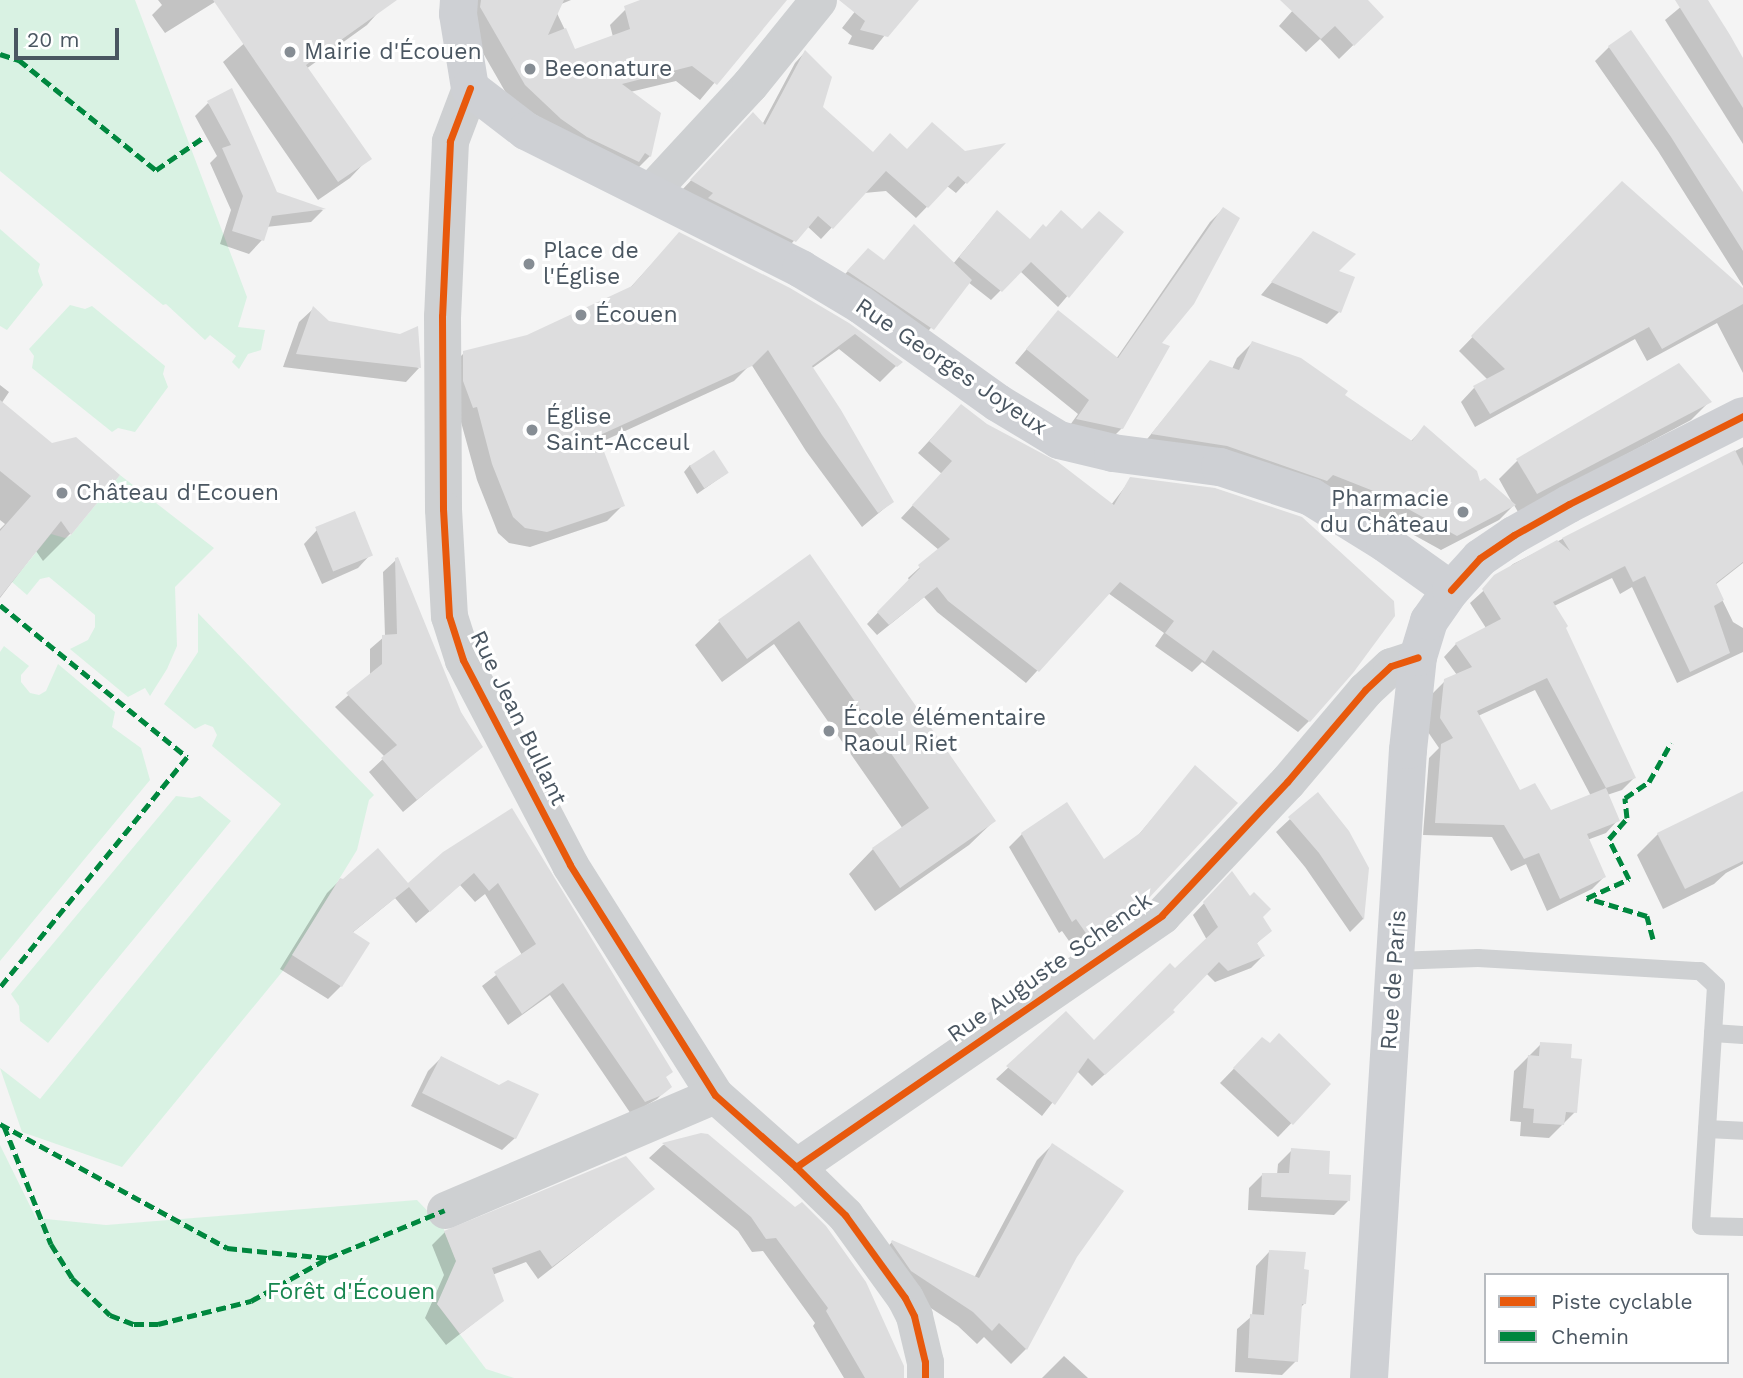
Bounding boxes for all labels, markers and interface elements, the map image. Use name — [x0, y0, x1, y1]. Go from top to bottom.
scale bar — [18, 14, 122, 58]
text: 20 m — [27, 27, 79, 52]
place label: Mairie d'Écouen — [304, 38, 482, 66]
marker: Mairie d'Écouen — [282, 44, 298, 60]
place label: Beeonature — [544, 55, 672, 83]
marker: Beeonature — [522, 61, 538, 77]
place label: Place de l'Église — [543, 237, 639, 291]
marker: Place de l'Église — [521, 256, 537, 272]
street label: Rue Georges Joyeux — [850, 292, 1052, 442]
place label: Écouen — [595, 301, 678, 329]
marker: Écouen — [573, 307, 589, 323]
place label: Église Saint-Acceul — [546, 403, 690, 457]
marker: Église Saint-Acceul — [524, 422, 540, 438]
place label: Château d'Ecouen — [76, 479, 279, 507]
marker: Château d'Ecouen — [54, 485, 70, 501]
place label: Pharmacie du Château — [1320, 485, 1449, 539]
marker: Pharmacie du Château — [1455, 504, 1471, 520]
street label: Rue Jean Bullant — [464, 626, 572, 810]
place label: École élémentaire Raoul Riet — [843, 704, 1046, 758]
marker: École élémentaire Raoul Riet — [821, 723, 837, 739]
street label: Rue Auguste Schenck — [942, 887, 1158, 1049]
street label: Rue de Paris — [1375, 909, 1413, 1051]
legend — [1484, 1273, 1729, 1364]
park label: Forêt d'Écouen — [267, 1278, 435, 1306]
text: Piste cyclable — [1551, 1289, 1693, 1314]
text: Chemin — [1551, 1324, 1629, 1349]

